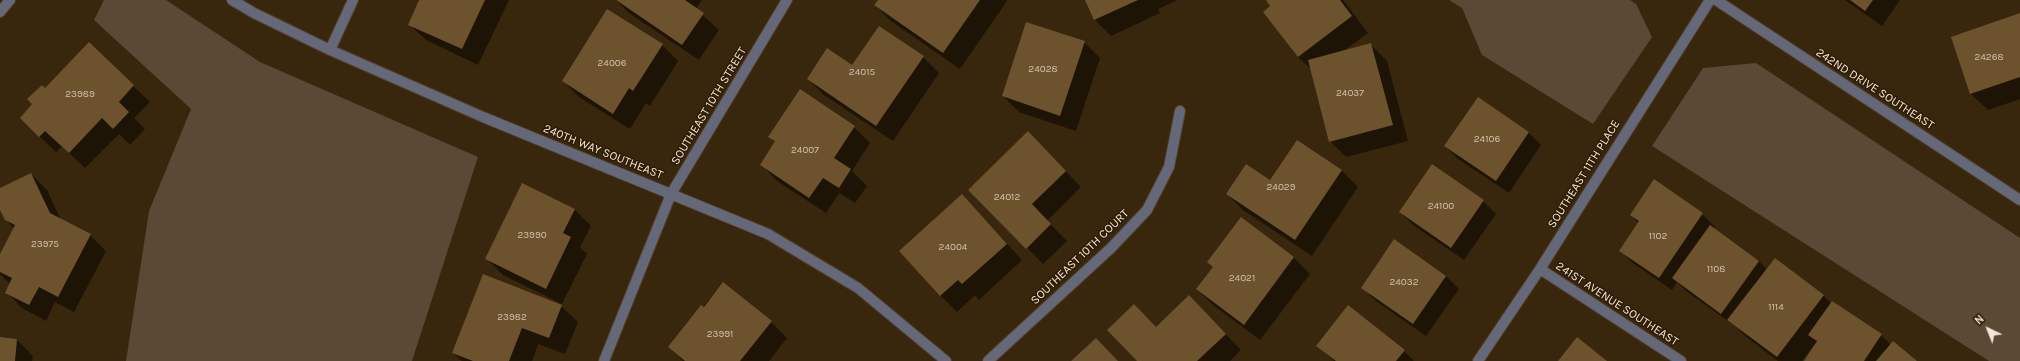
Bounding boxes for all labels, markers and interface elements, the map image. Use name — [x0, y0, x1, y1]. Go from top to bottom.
street label: SOUTHEAST 10TH STREET — [668, 45, 750, 167]
street label: 242ND DRIVE SOUTHEAST — [1813, 45, 1937, 133]
house number: 24268 — [1974, 51, 2004, 63]
house number: 24006 — [598, 57, 626, 69]
house number: 24028 — [1028, 63, 1058, 75]
house number: 24015 — [849, 66, 875, 78]
house number: 24037 — [1336, 87, 1364, 99]
house number: 23989 — [65, 88, 95, 100]
street label: SOUTHEAST 11TH PLACE — [1545, 117, 1623, 231]
street label: 240TH WAY SOUTHEAST — [541, 121, 665, 183]
house number: 24106 — [1474, 133, 1500, 145]
house number: 24007 — [791, 144, 819, 156]
house number: 24029 — [1267, 181, 1295, 193]
house number: 24012 — [994, 191, 1020, 203]
house number: 24100 — [1428, 200, 1454, 212]
street label: SOUTHEAST 10TH COURT — [1028, 206, 1132, 308]
house number: 23990 — [517, 229, 547, 241]
house number: 1102 — [1649, 230, 1667, 242]
house number: 23975 — [31, 238, 59, 250]
house number: 24004 — [939, 241, 967, 253]
street label: 241ST AVENUE SOUTHEAST — [1553, 259, 1681, 349]
house number: 1108 — [1707, 263, 1725, 275]
house number: 24021 — [1229, 272, 1255, 284]
house number: 24032 — [1389, 276, 1419, 288]
house number: 1114 — [1768, 301, 1784, 313]
north arrow — [1968, 309, 2008, 349]
house number: 23982 — [497, 311, 527, 323]
text: N — [1972, 312, 1987, 327]
house number: 23991 — [707, 328, 733, 340]

